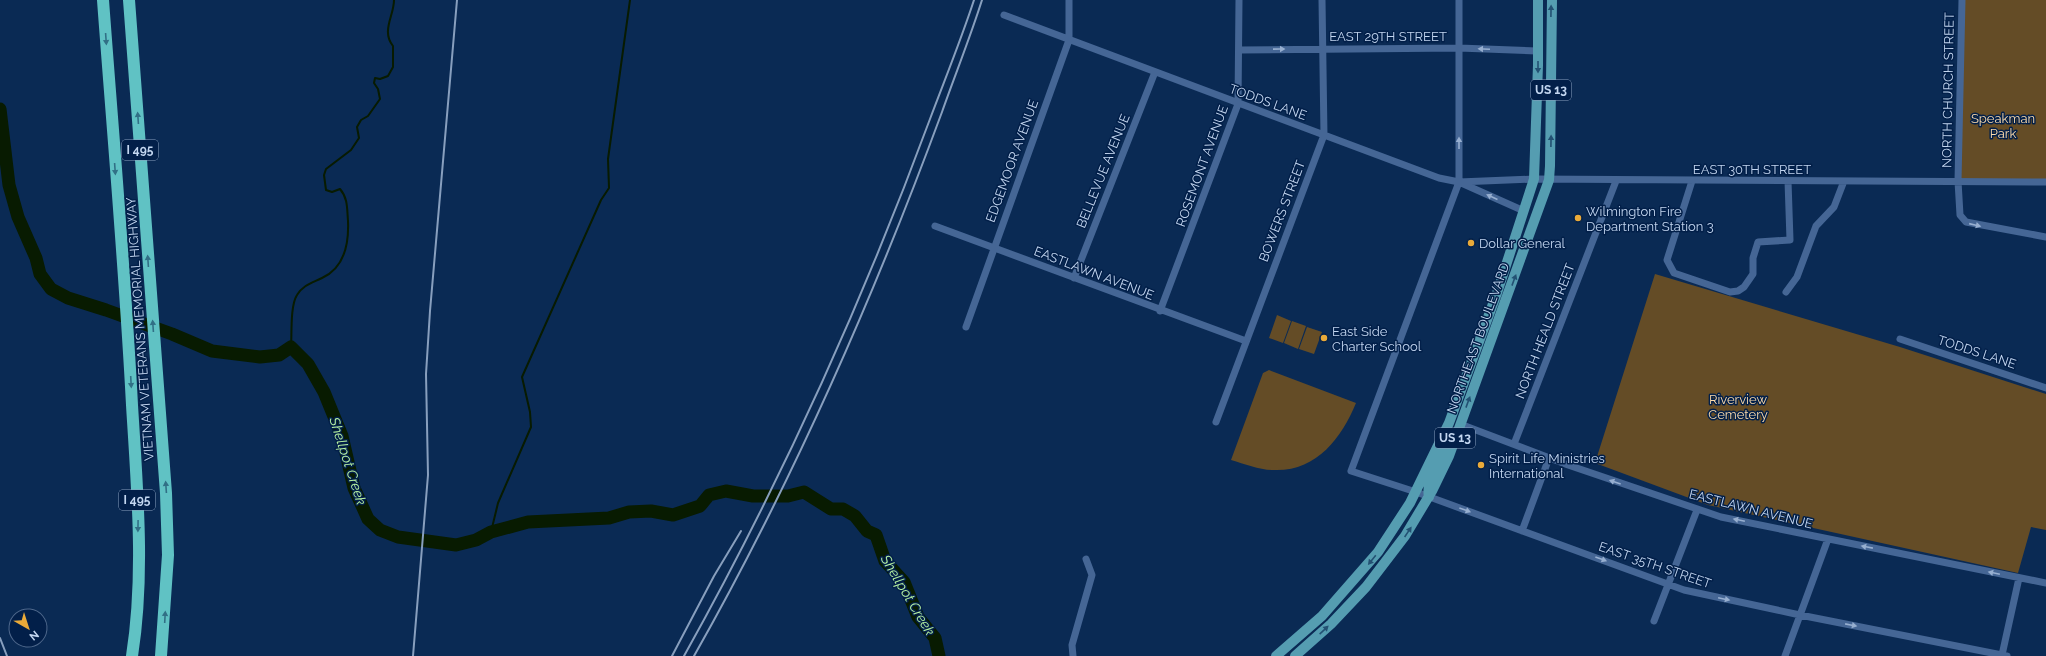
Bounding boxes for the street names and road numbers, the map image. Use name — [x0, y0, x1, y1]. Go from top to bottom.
street label: NORTH CHURCH STREET — [1939, 12, 1957, 168]
street label: EAST 29TH STREET — [1329, 29, 1447, 44]
road number: US 13 — [1531, 80, 1571, 100]
street label: TODDS LANE — [1227, 81, 1309, 123]
street label: EDGEMOOR AVENUE — [983, 98, 1041, 224]
street label: ROSEMONT AVENUE — [1173, 103, 1231, 229]
street label: BELLEVUE AVENUE — [1073, 112, 1133, 230]
road number: I 495 — [122, 140, 158, 160]
street label: BOWERS STREET — [1256, 158, 1308, 264]
street label: EAST 30TH STREET — [1693, 162, 1811, 177]
street label: VIETNAM VETERANS MEMORIAL HIGHWAY — [123, 196, 157, 461]
street label: EASTLAWN AVENUE — [1032, 243, 1156, 303]
street label: NORTHEAST BOULEVARD — [1444, 261, 1512, 415]
street label: NORTH HEALD STREET — [1512, 261, 1578, 401]
street label: TODDS LANE — [1936, 332, 2018, 372]
road number: US 13 — [1435, 428, 1475, 448]
street label: EASTLAWN AVENUE — [1688, 486, 1815, 532]
road number: I 495 — [119, 490, 155, 510]
street label: EAST 35TH STREET — [1597, 539, 1713, 591]

